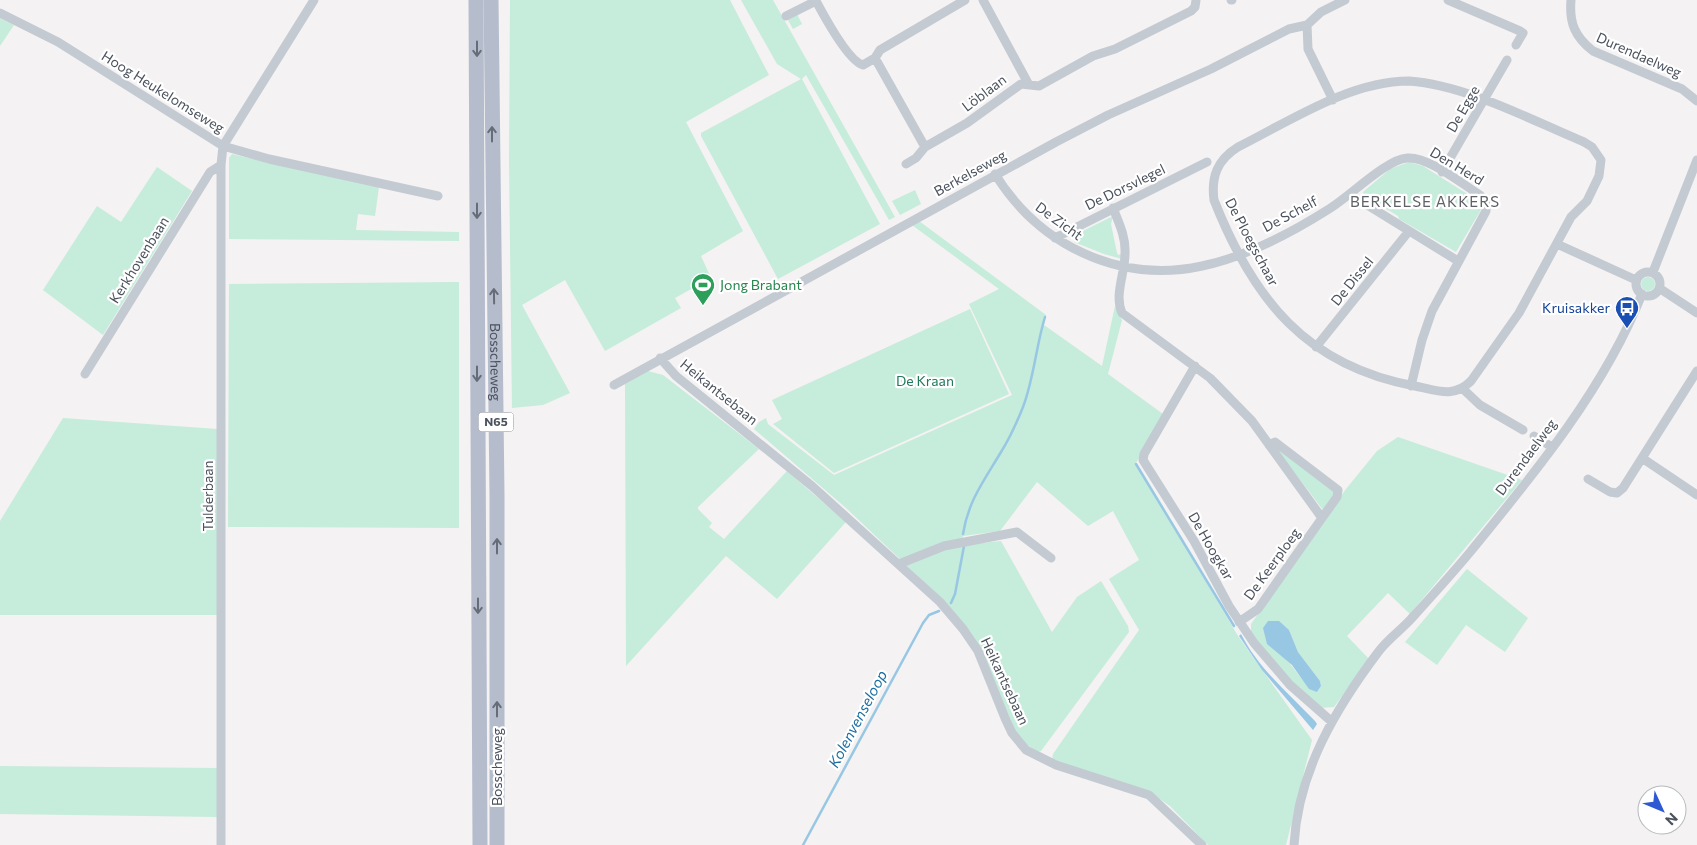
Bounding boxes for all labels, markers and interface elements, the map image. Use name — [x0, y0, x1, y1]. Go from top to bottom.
street label: Durendaelweg — [1594, 28, 1685, 81]
one-way arrow — [472, 40, 482, 56]
street label: Hoog Heukelomseweg — [99, 47, 228, 136]
street label: Löblaan — [958, 70, 1009, 115]
street label: De Egge — [1442, 82, 1483, 135]
one-way arrow — [487, 126, 497, 142]
street label: Den Herd — [1427, 143, 1487, 188]
street label: Berkelseweg — [931, 146, 1009, 199]
street label: De Dorsvlegel — [1082, 160, 1168, 213]
street label: De Schelf — [1259, 192, 1321, 235]
district label: BERKELSE AKKERS — [1350, 192, 1500, 210]
street label: De Ploegschaar — [1222, 195, 1283, 289]
street label: De Zicht — [1032, 198, 1086, 244]
one-way arrow — [472, 202, 482, 219]
street label: Kerkhovenbaan — [105, 213, 172, 306]
street label: De Dissel — [1327, 253, 1376, 309]
sports icon: Jong Brabant — [690, 272, 716, 306]
place label: Jong Brabant — [720, 276, 802, 293]
one-way arrow — [489, 289, 498, 305]
bus stop icon: Kruisakker — [1614, 295, 1640, 329]
place label: Kruisakker — [1542, 299, 1610, 316]
street label: Bosscheweg — [487, 323, 505, 402]
street label: Heikantsebaan — [677, 355, 762, 428]
one-way arrow — [472, 365, 482, 381]
park label: De Kraan — [896, 372, 954, 389]
road number: N65 — [478, 412, 514, 432]
street label: Durendaelweg — [1491, 415, 1560, 498]
street label: Tulderbaan — [199, 460, 216, 532]
street label: De Hoogkar — [1185, 509, 1238, 583]
street label: De Keerploeg — [1240, 524, 1304, 603]
one-way arrow — [492, 539, 502, 555]
one-way arrow — [473, 598, 483, 614]
street label: Heikantsebaan — [978, 634, 1033, 727]
water label: Kolenvenseloop — [824, 667, 890, 770]
one-way arrow — [492, 701, 502, 718]
street label: Bosscheweg — [488, 728, 505, 806]
north arrow — [1637, 785, 1687, 835]
text: N — [1662, 810, 1681, 829]

